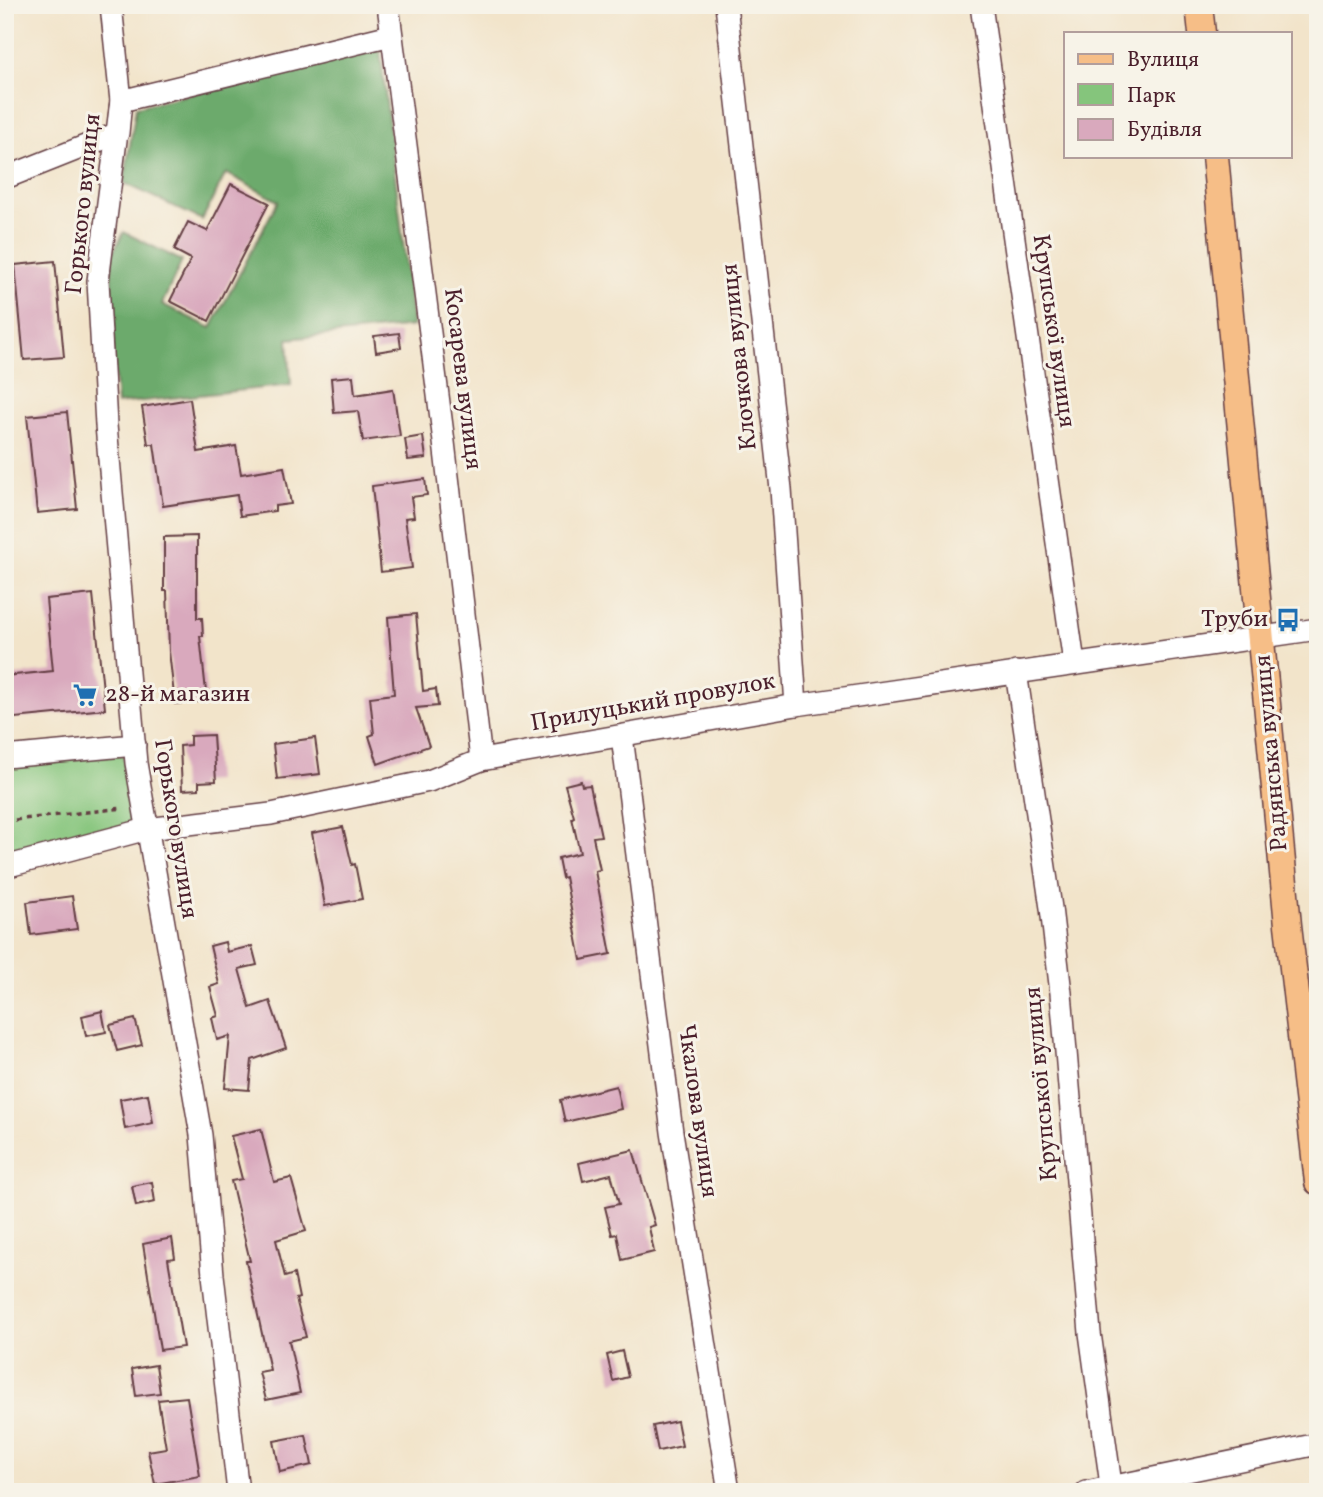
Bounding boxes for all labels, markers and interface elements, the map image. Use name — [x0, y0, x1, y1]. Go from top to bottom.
legend — [1064, 32, 1292, 158]
text: Вулиця — [1127, 46, 1199, 75]
text: Парк — [1127, 82, 1176, 111]
street label: Горького вулиця — [58, 112, 110, 296]
text: Будівля — [1127, 116, 1202, 145]
street label: Крупської вулиця — [1023, 232, 1083, 430]
street label: Клочкова вулиця — [713, 262, 767, 452]
street label: Косарева вулиця — [434, 286, 490, 472]
place label: Труби — [1201, 603, 1268, 637]
bus stop icon: Труби — [1274, 606, 1302, 634]
street label: Радянська вулиця — [1246, 653, 1298, 853]
street label: Прилуцький провулок — [528, 665, 778, 741]
place label: 28-й магазин — [105, 678, 250, 712]
supermarket icon: 28-й магазин — [71, 681, 99, 709]
street label: Горького вулиця — [144, 737, 206, 921]
street label: Крупської вулиця — [1017, 985, 1067, 1183]
street label: Чкалова вулиця — [668, 1022, 726, 1200]

